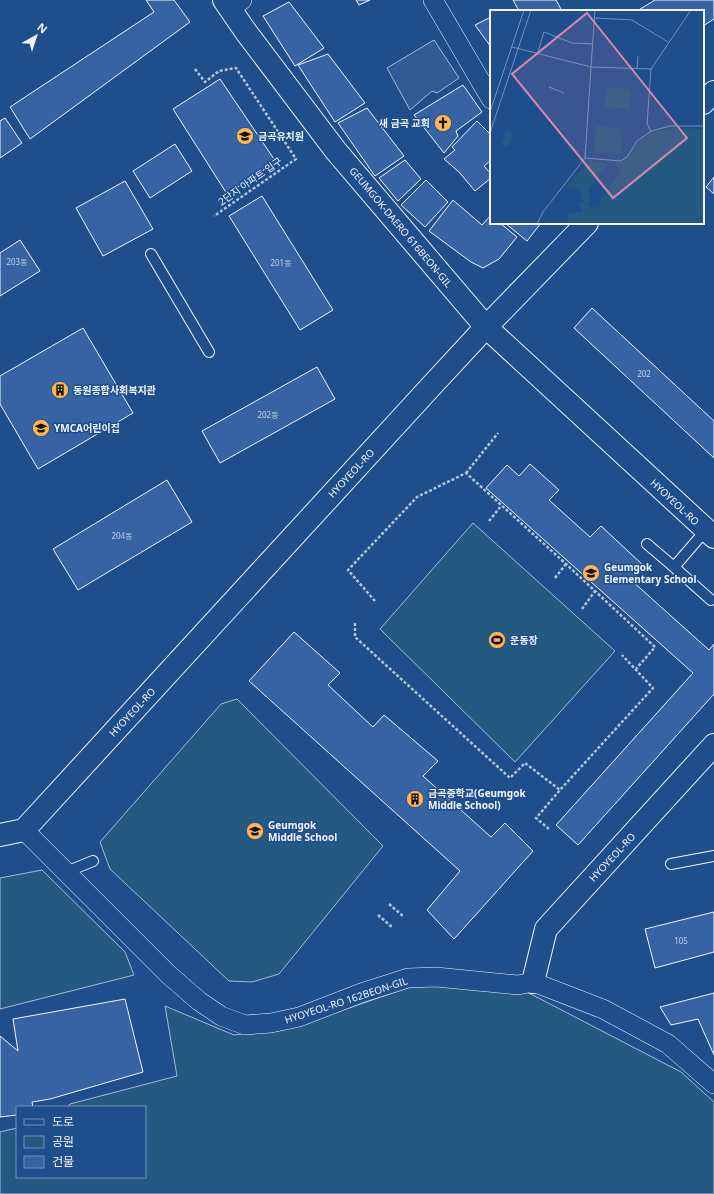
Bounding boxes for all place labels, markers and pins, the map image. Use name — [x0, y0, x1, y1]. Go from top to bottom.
church icon: 새 금곡 교회 — [433, 113, 453, 133]
place label: 새 금곡 교회 — [379, 116, 430, 130]
school or university icon: 금곡유치원 — [235, 126, 255, 146]
place label: 금곡유치원 — [258, 129, 304, 143]
building icon: 동원종합사회복지관 — [50, 380, 70, 400]
place label: 동원종합사회복지관 — [73, 383, 156, 397]
school or university icon: YMCA어린이집 — [31, 418, 51, 438]
place label: YMCA어린이집 — [54, 421, 120, 435]
place label: Geumgok Elementary School — [604, 560, 697, 586]
school or university icon: Geumgok Elementary School — [581, 563, 601, 583]
sports icon: 운동장 — [487, 630, 507, 650]
place label: 운동장 — [510, 633, 538, 647]
place label: 금곡중학교(Geumgok Middle School) — [428, 786, 526, 812]
building icon: 금곡중학교(Geumgok Middle School) — [405, 789, 425, 809]
place label: Geumgok Middle School — [268, 818, 337, 844]
school or university icon: Geumgok Middle School — [245, 821, 265, 841]

